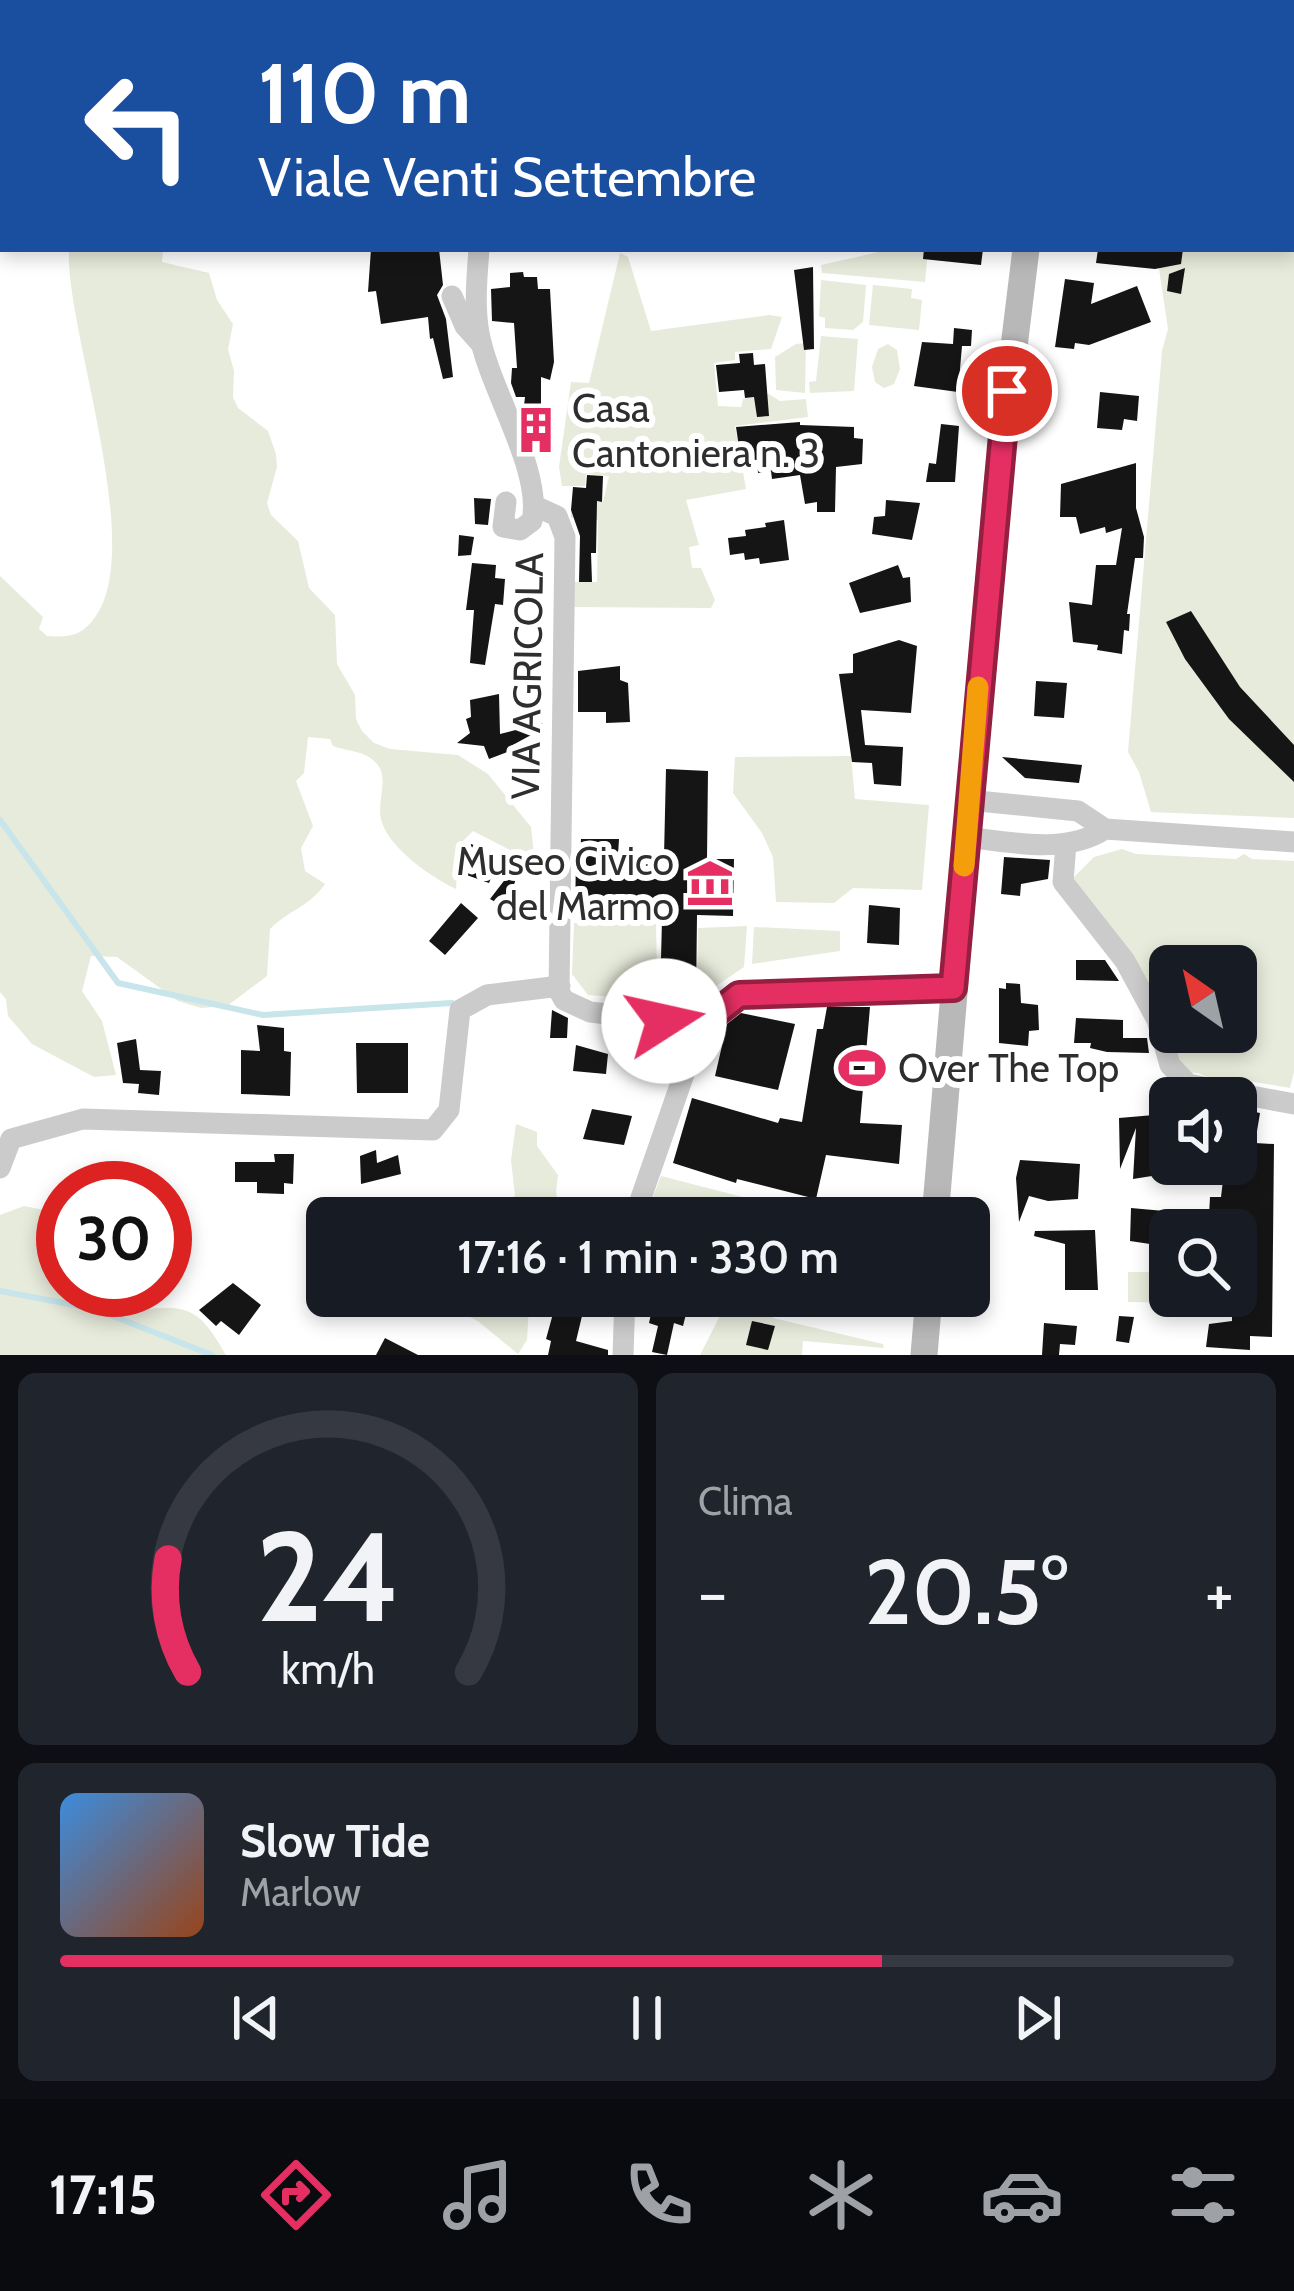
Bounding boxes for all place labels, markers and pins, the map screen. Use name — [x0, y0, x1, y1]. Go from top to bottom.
pin — [956, 340, 1058, 442]
place label: Casa Cantoniera n. 3 — [572, 384, 820, 477]
building icon: Casa Cantoniera n. 3 — [511, 405, 561, 455]
place label: Museo Civico del Marmo — [456, 837, 674, 930]
museum icon: Museo Civico del Marmo — [685, 858, 735, 908]
sports icon: Over The Top — [837, 1043, 887, 1093]
place label: Over The Top — [898, 1044, 1119, 1092]

